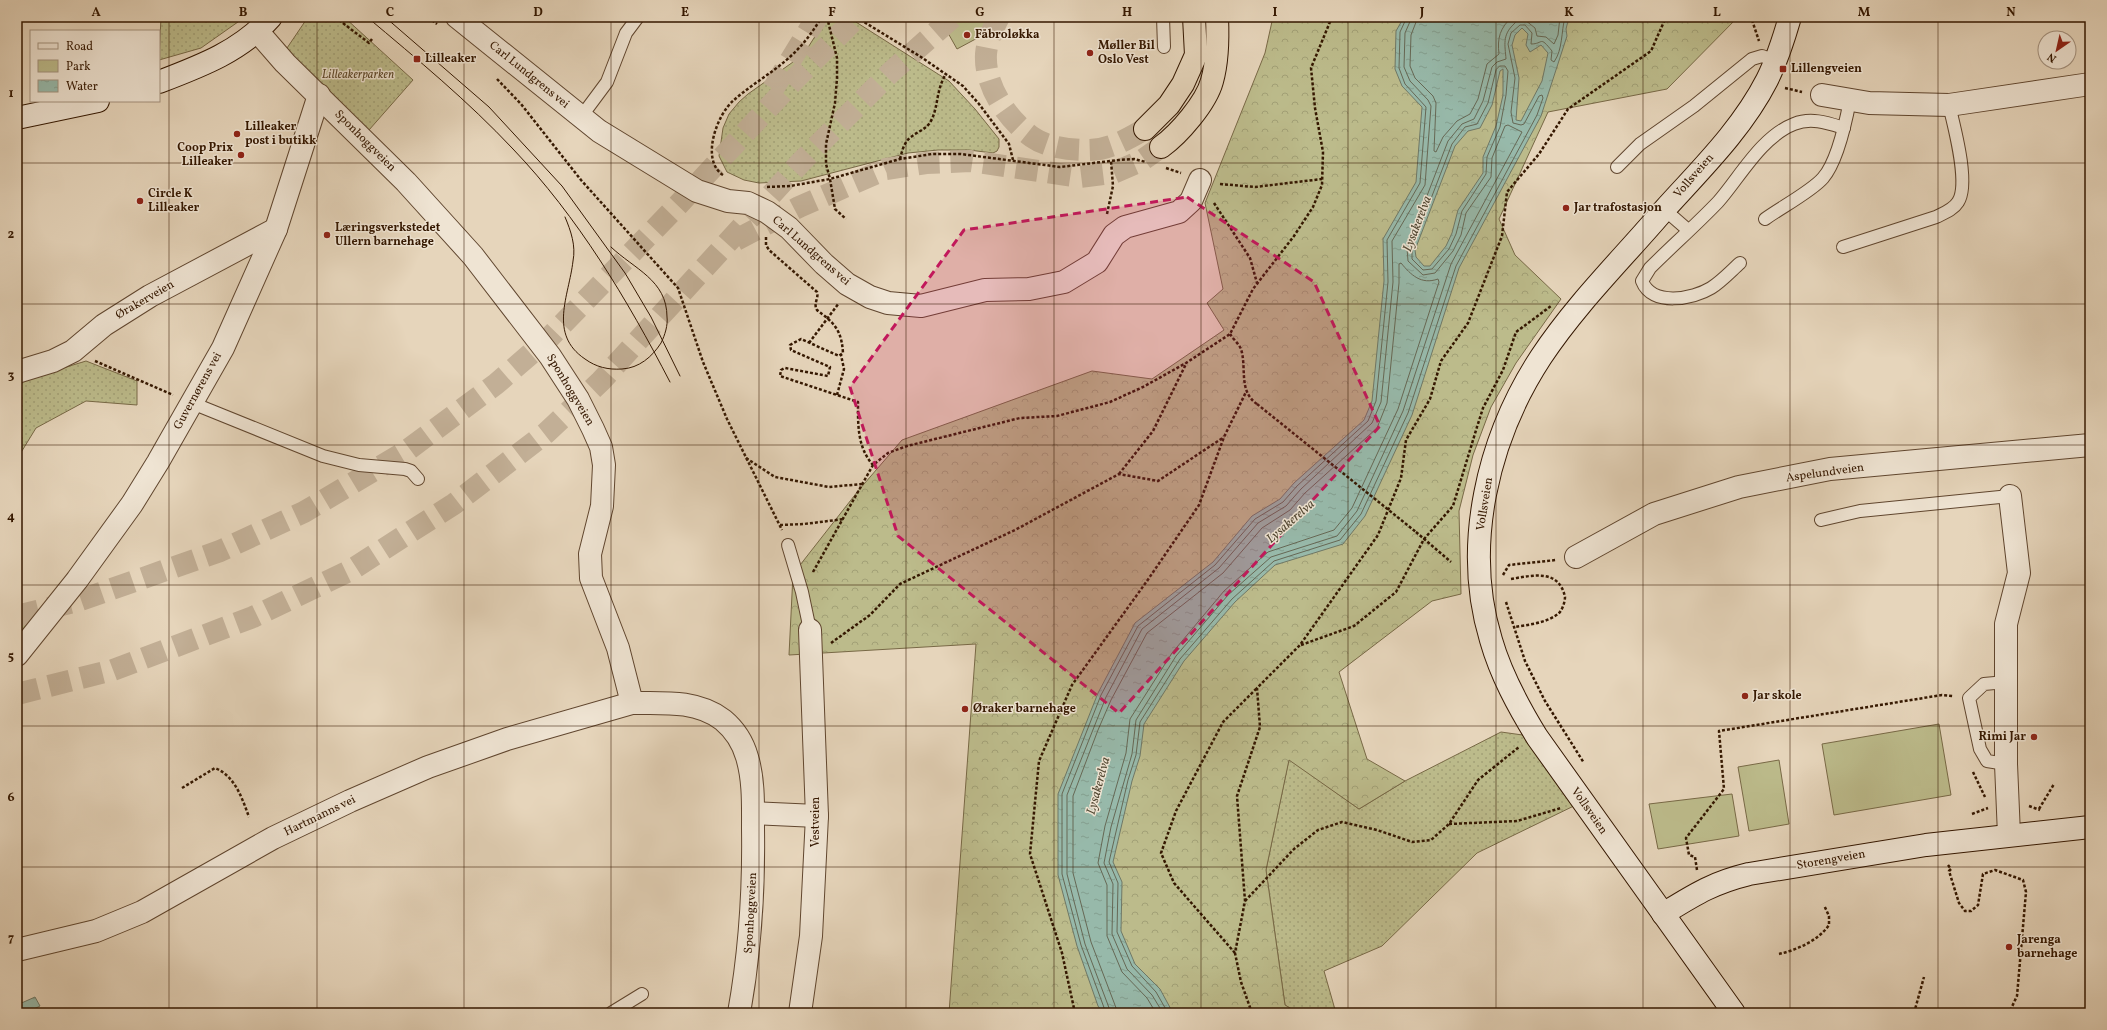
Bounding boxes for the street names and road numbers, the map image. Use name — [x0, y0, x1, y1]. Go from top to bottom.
street label: Carl Lundgrens vei — [486, 38, 573, 113]
street label: Sponhoggveien — [331, 107, 399, 175]
street label: Vollsveien — [1670, 150, 1718, 202]
street label: Carl Lundgrens vei — [768, 213, 854, 290]
street label: Ørakerveien — [113, 277, 177, 323]
street label: Guvernørens vei — [170, 349, 226, 433]
street label: Sponhoggveien — [542, 351, 598, 429]
street label: Aspelundveien — [1785, 460, 1865, 486]
street label: Vollsveien — [1473, 476, 1497, 532]
street label: Vollsveien — [1567, 784, 1611, 838]
street label: Hartmanns vei — [281, 792, 359, 840]
street label: Vestveien — [808, 797, 824, 847]
street label: Storengveien — [1795, 846, 1867, 874]
street label: Sponhoggveien — [741, 872, 761, 954]

